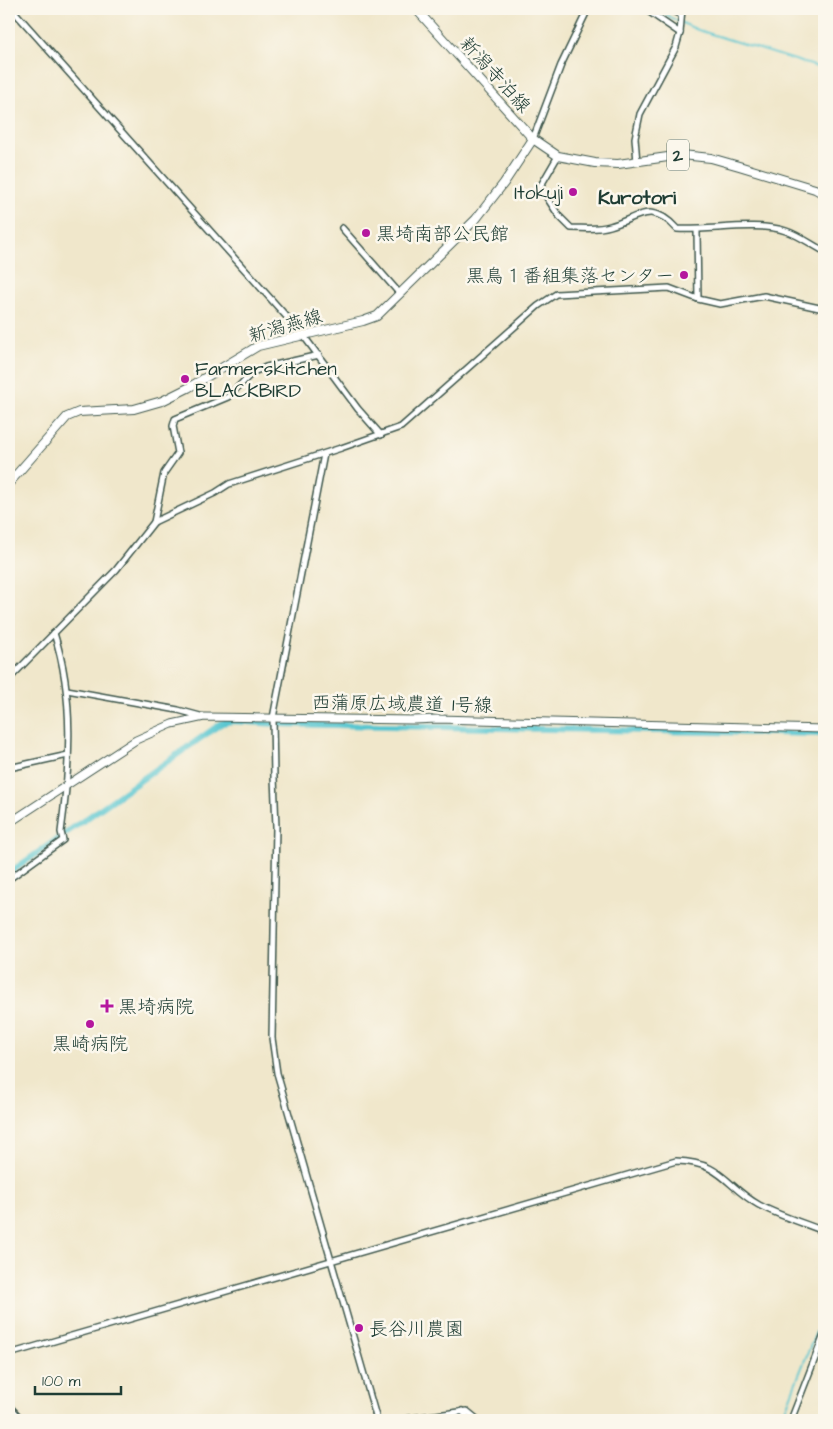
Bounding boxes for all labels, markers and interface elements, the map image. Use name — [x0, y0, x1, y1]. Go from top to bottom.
street label: 新潟寺泊線 — [453, 31, 537, 119]
road number: 2 — [667, 140, 689, 170]
place label: Itokuji — [514, 180, 563, 207]
district label: Kurotori — [598, 184, 677, 212]
marker: Itokuji — [567, 186, 579, 198]
place label: 黒埼南部公民館 — [376, 221, 509, 248]
marker: 黒埼南部公民館 — [360, 227, 372, 239]
place label: 黒鳥１番組集落センター — [466, 263, 674, 290]
marker: 黒鳥１番組集落センター — [678, 269, 690, 281]
street label: 新潟燕線 — [245, 303, 326, 350]
place label: Farmerskitchen BLACKBIRD — [195, 356, 337, 405]
marker: Farmerskitchen BLACKBIRD — [179, 373, 191, 385]
street label: 西蒲原広域農道 1号線 — [311, 689, 493, 720]
place label: 黒埼病院 — [118, 994, 194, 1021]
marker: 黒埼病院 — [100, 999, 114, 1013]
marker: 黒崎病院 — [84, 1018, 96, 1030]
place label: 黒崎病院 — [52, 1031, 128, 1058]
place label: 長谷川農園 — [369, 1316, 464, 1343]
marker: 長谷川農園 — [353, 1322, 365, 1334]
scale bar — [35, 1364, 121, 1396]
text: 100 m — [42, 1371, 81, 1392]

